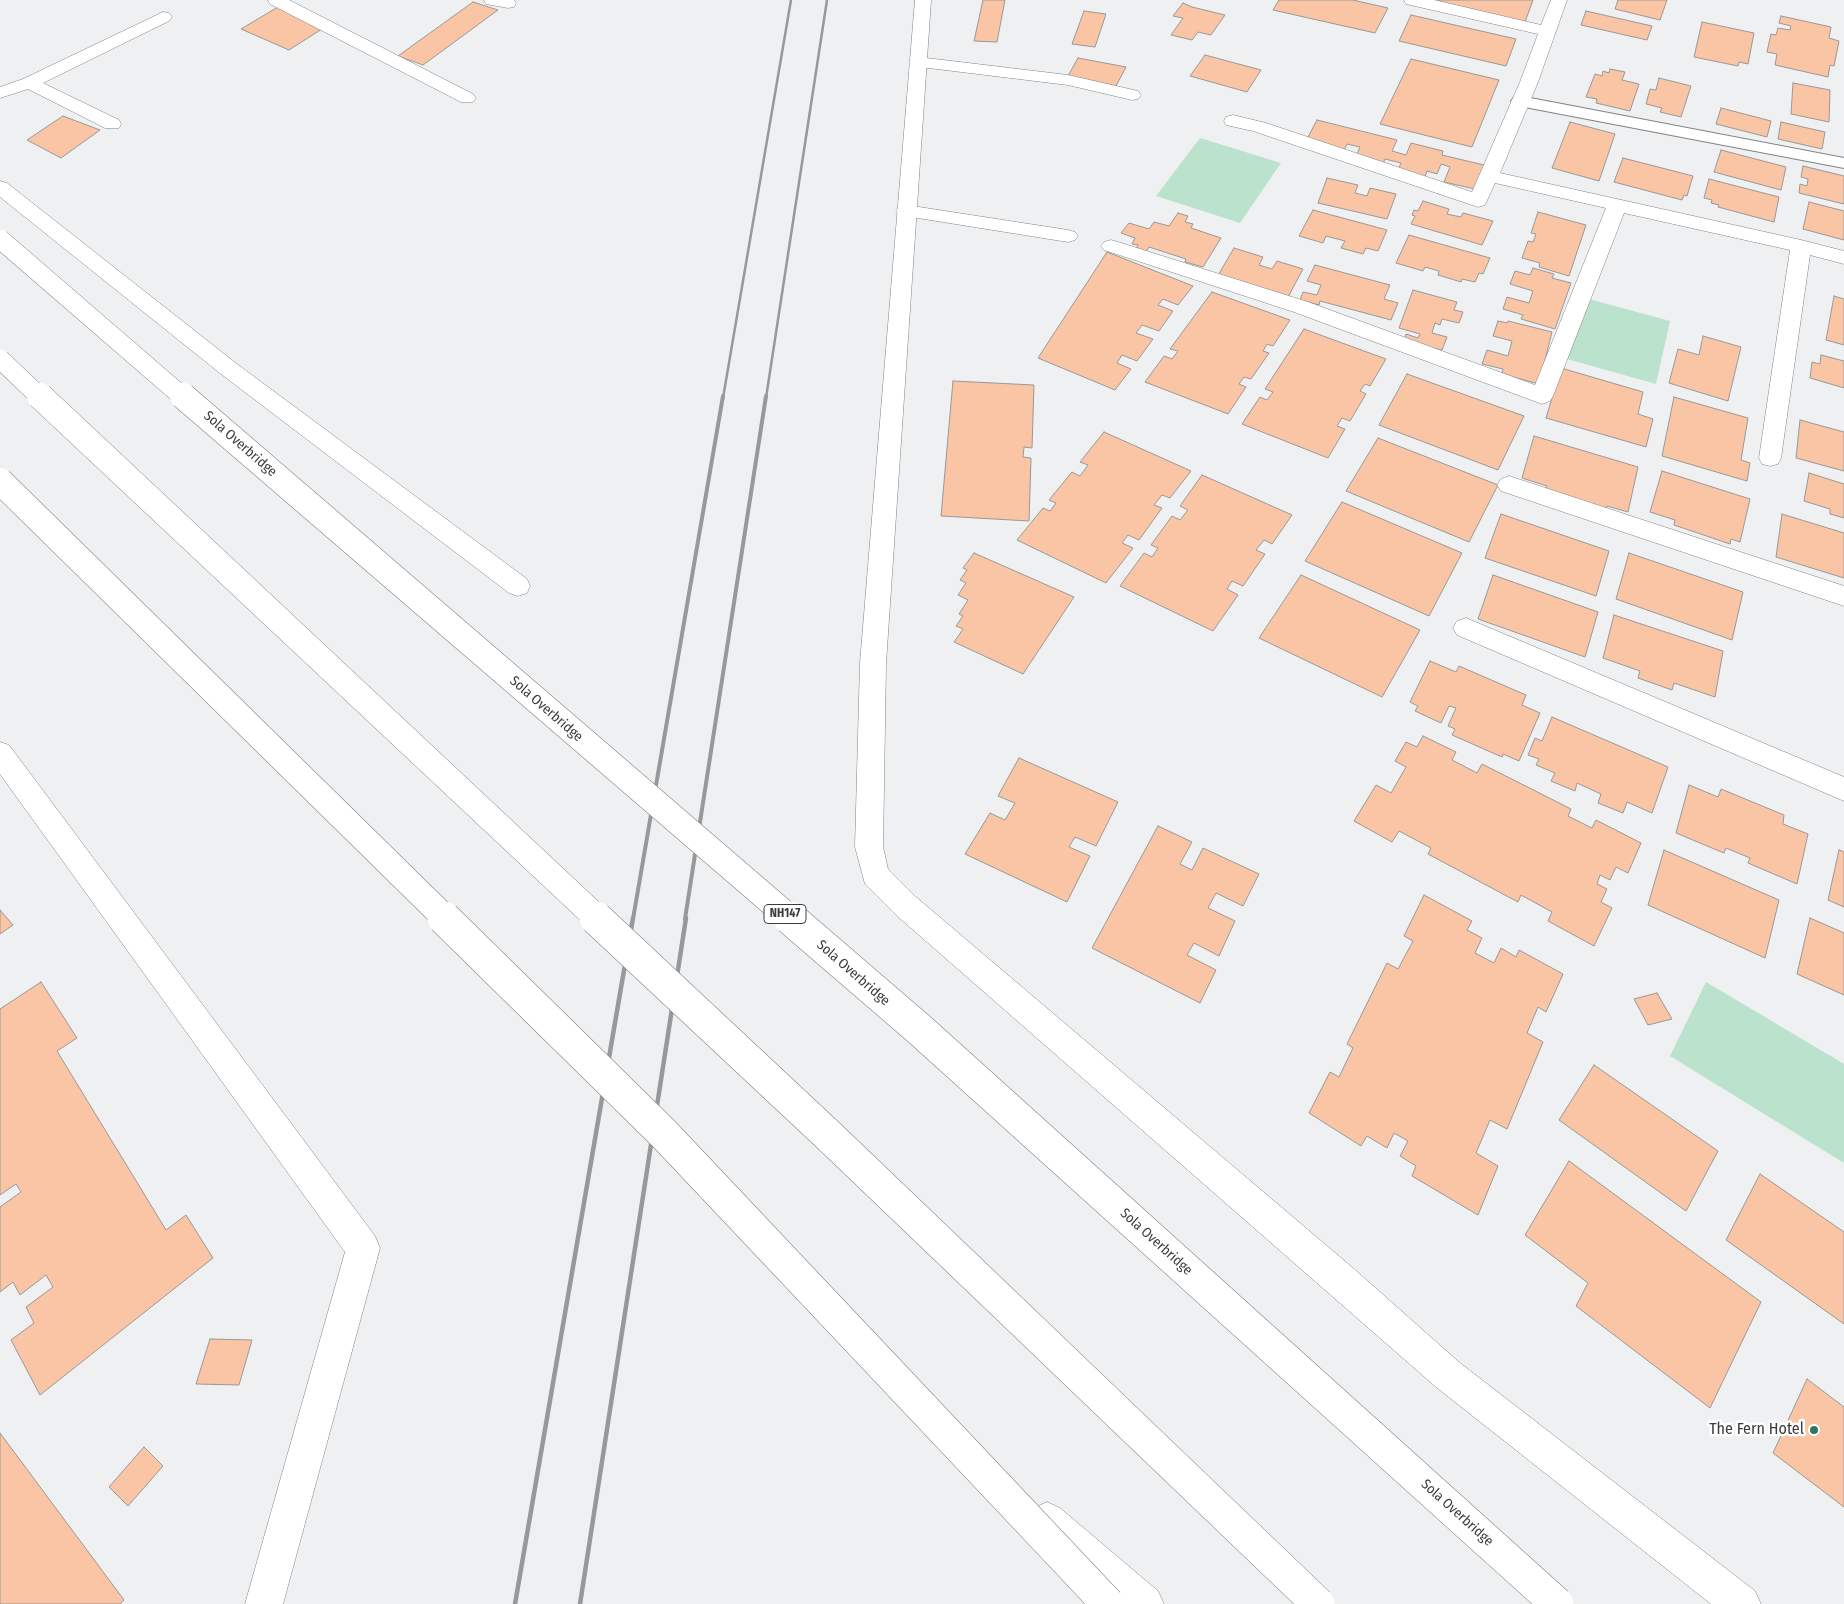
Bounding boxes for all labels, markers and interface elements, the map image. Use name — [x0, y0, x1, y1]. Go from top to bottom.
street label: Sola Overbridge — [200, 408, 280, 480]
street label: Sola Overbridge — [506, 673, 586, 745]
road number: NH147 — [764, 904, 806, 924]
street label: Sola Overbridge — [813, 937, 893, 1009]
street label: Sola Overbridge — [1116, 1205, 1196, 1279]
place label: The Fern Hotel — [1709, 1420, 1804, 1440]
marker: The Fern Hotel — [1808, 1424, 1820, 1436]
street label: Sola Overbridge — [1417, 1476, 1497, 1550]

